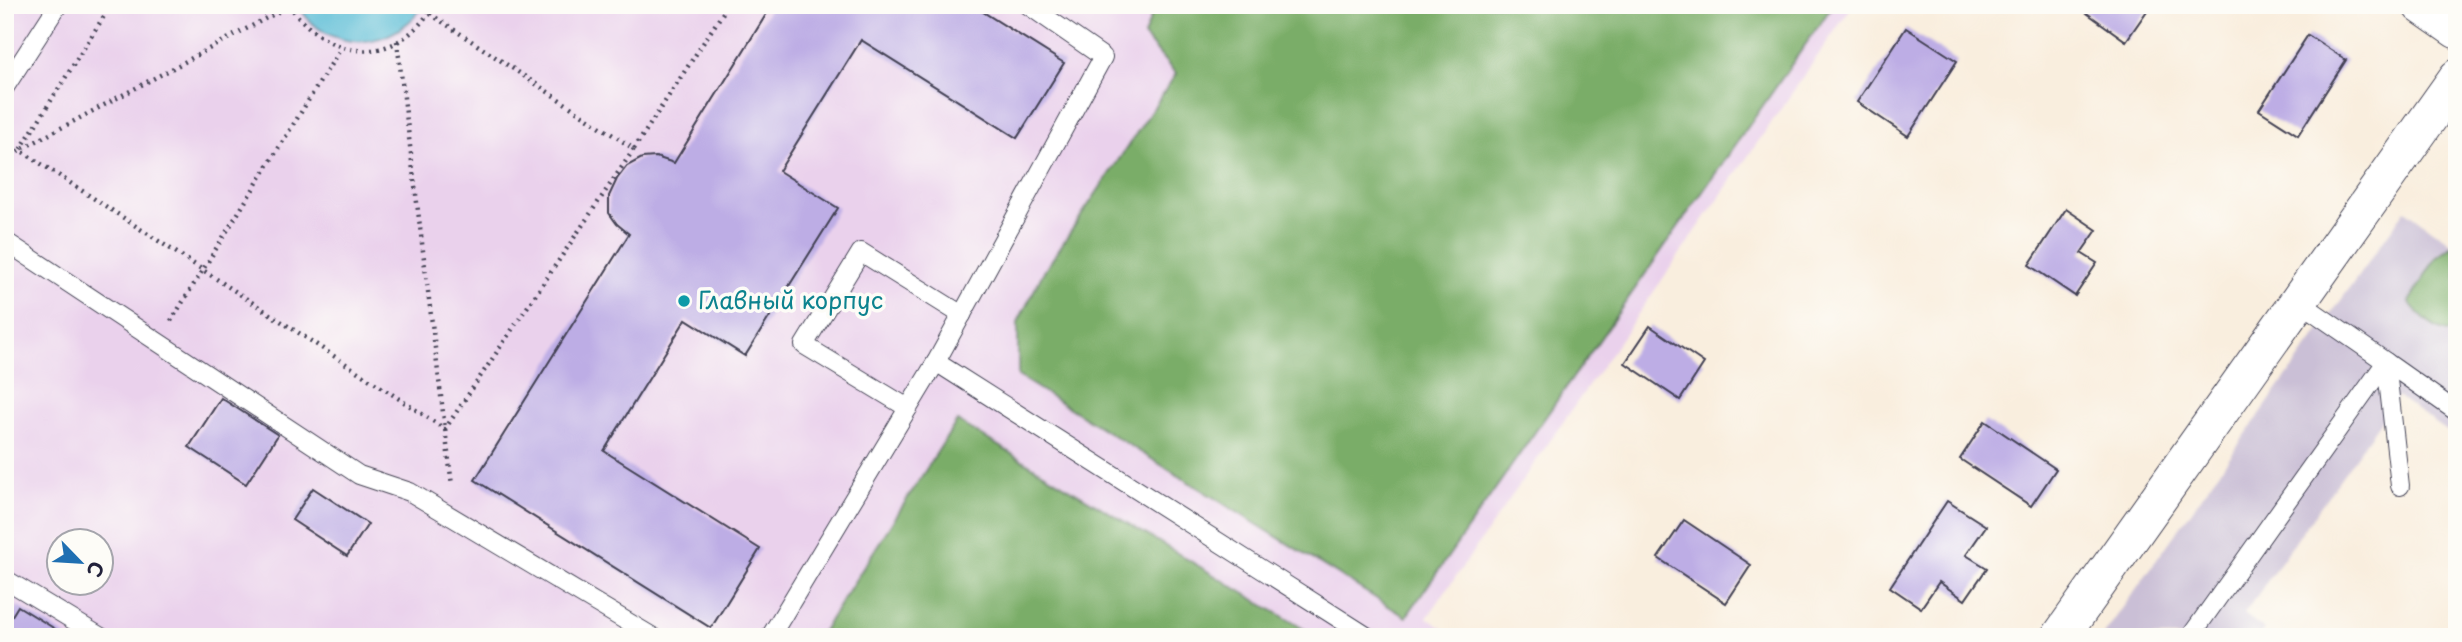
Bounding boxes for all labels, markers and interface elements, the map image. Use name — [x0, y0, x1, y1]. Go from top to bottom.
place label: Главный корпус — [698, 281, 883, 317]
marker: Главный корпус — [676, 293, 692, 309]
north arrow — [46, 526, 116, 596]
text: С — [81, 557, 112, 582]

